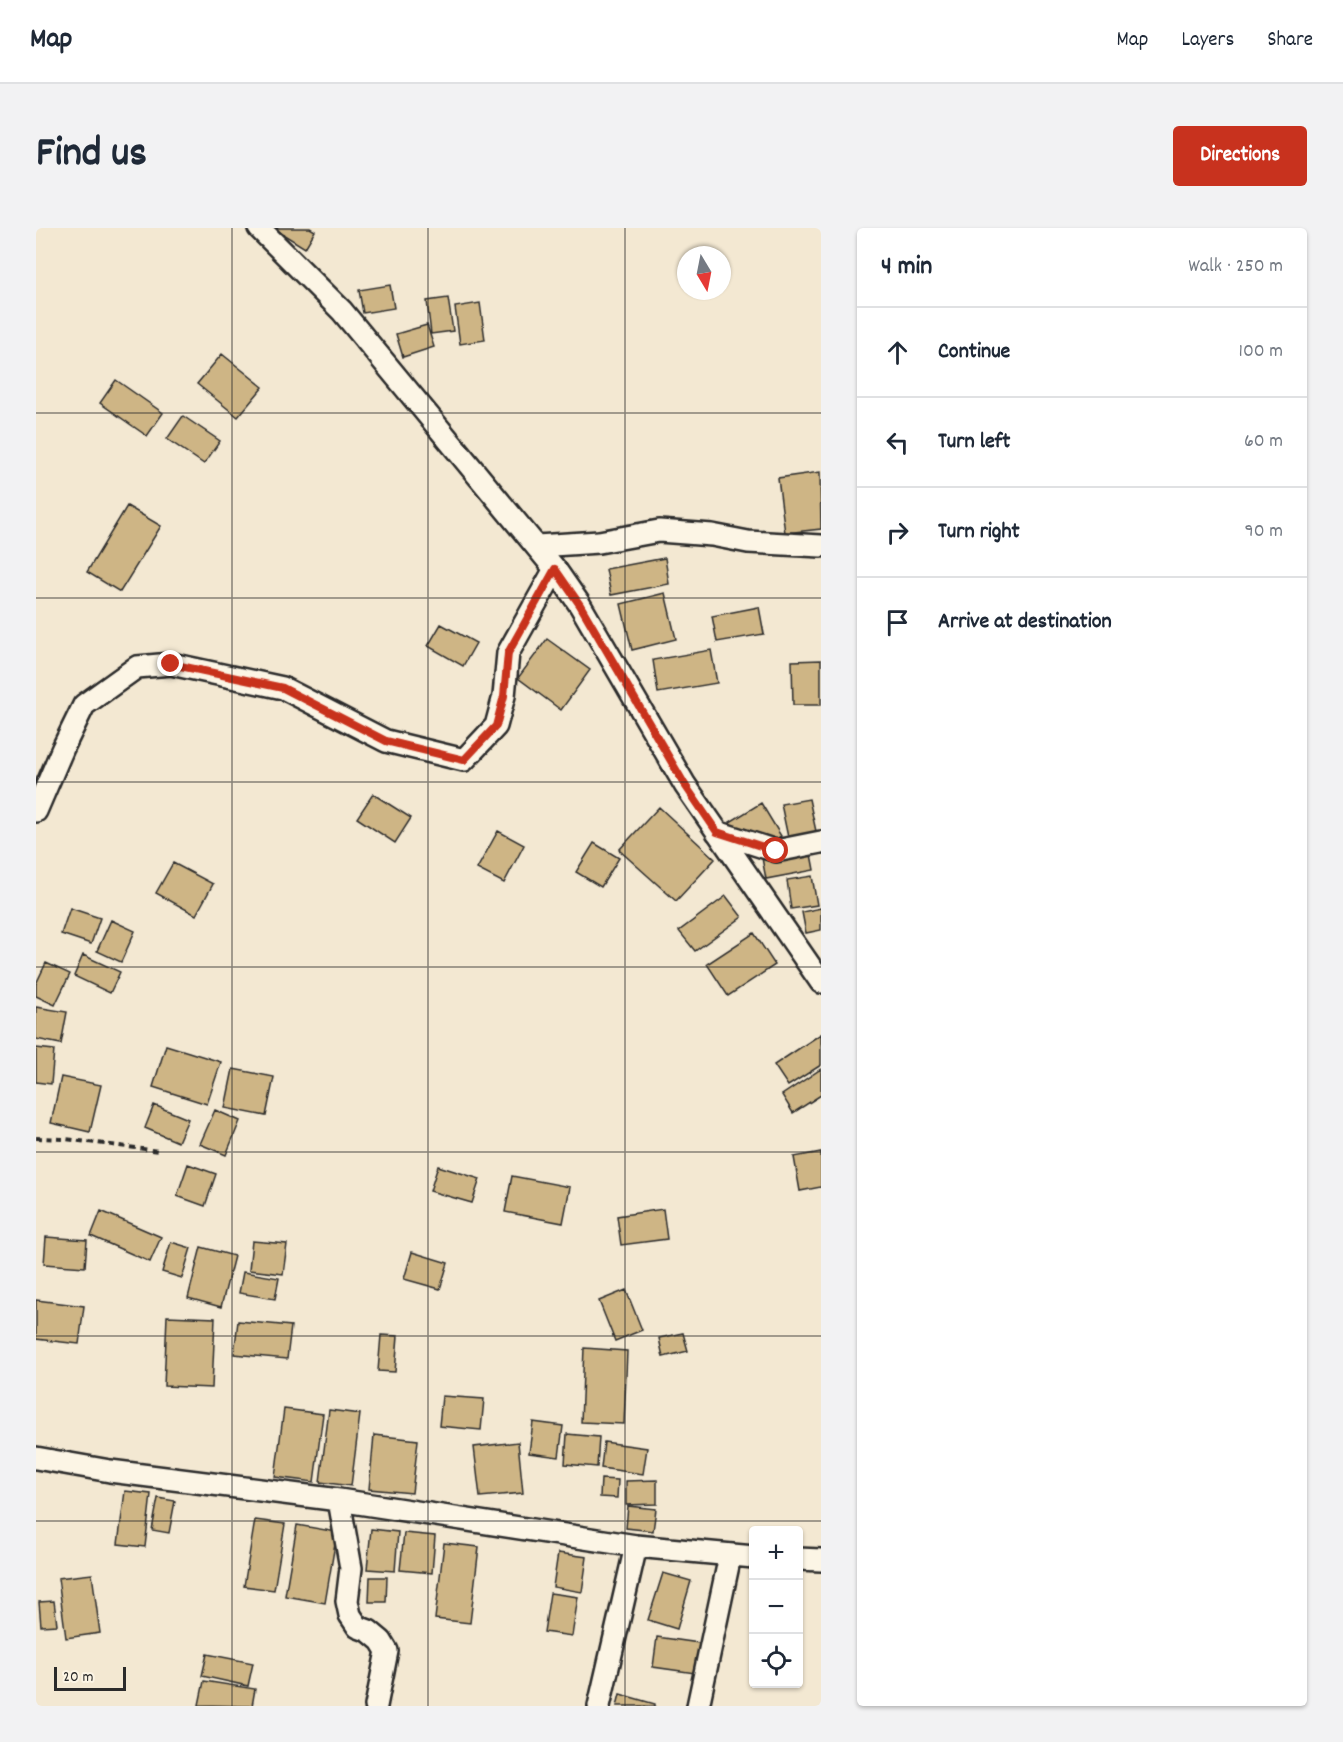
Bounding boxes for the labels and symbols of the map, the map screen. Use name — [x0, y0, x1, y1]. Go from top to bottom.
north arrow — [677, 246, 731, 300]
route end — [157, 650, 183, 676]
route start — [762, 837, 788, 863]
scale bar — [54, 1664, 126, 1692]

